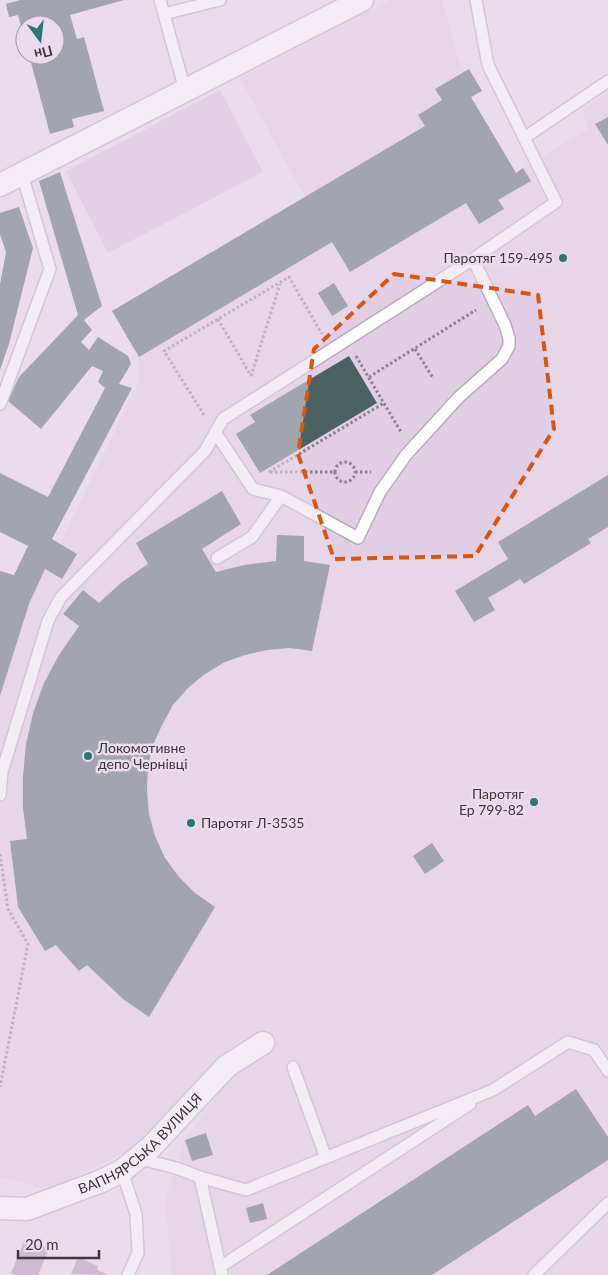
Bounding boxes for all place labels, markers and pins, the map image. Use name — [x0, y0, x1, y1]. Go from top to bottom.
place label: Паротяг 159-495 — [444, 249, 553, 266]
marker: Паротяг 159-495 — [557, 252, 569, 264]
place label: Локомотивне депо Чернівці — [97, 739, 188, 772]
marker: Локомотивне депо Чернівці — [82, 750, 94, 762]
place label: Паротяг Ер 799-82 — [459, 785, 524, 818]
marker: Паротяг Ер 799-82 — [528, 796, 540, 808]
place label: Паротяг Л-3535 — [201, 814, 304, 831]
marker: Паротяг Л-3535 — [185, 817, 197, 829]

